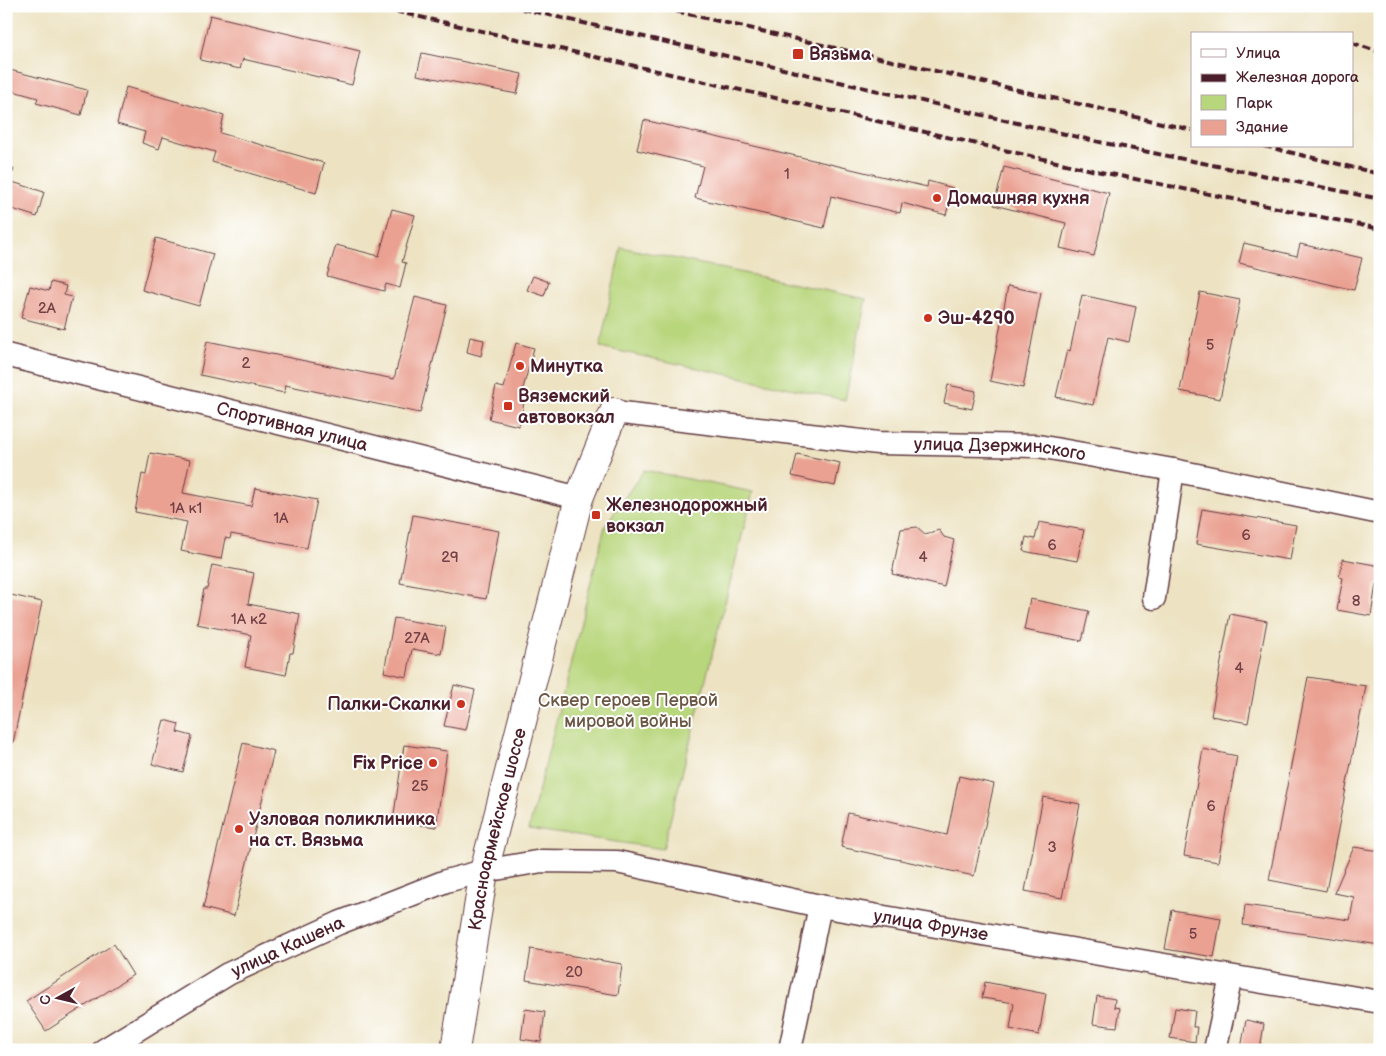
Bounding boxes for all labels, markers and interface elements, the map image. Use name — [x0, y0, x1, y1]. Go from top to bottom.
legend — [1191, 32, 1354, 148]
place label: Вязьма — [809, 44, 872, 65]
text: Улица — [1236, 44, 1281, 63]
marker: Вязьма — [791, 47, 805, 61]
text: Железная дорога — [1236, 68, 1359, 87]
text: Парк — [1236, 94, 1273, 113]
text: Здание — [1236, 118, 1288, 137]
house number: 1 — [784, 165, 790, 184]
place label: Домашняя кухня — [947, 188, 1090, 209]
marker: Домашняя кухня — [931, 192, 943, 204]
house number: 2А — [38, 299, 57, 318]
place label: Эш-4290 — [938, 308, 1015, 329]
marker: Эш-4290 — [922, 312, 934, 324]
house number: 5 — [1206, 336, 1214, 355]
house number: 2 — [242, 354, 251, 373]
place label: Минутка — [530, 356, 603, 377]
marker: Минутка — [514, 360, 526, 372]
place label: Вяземский автовокзал — [518, 386, 615, 428]
street label: Спортивная улица — [214, 398, 370, 456]
marker: Вяземский автовокзал — [502, 400, 514, 412]
street label: улица Дзержинского — [914, 434, 1087, 465]
place label: Железнодорожный вокзал — [606, 495, 768, 537]
house number: 1А к1 — [170, 499, 202, 518]
house number: 1А — [274, 509, 289, 528]
marker: Железнодорожный вокзал — [590, 509, 602, 521]
house number: 6 — [1241, 526, 1251, 545]
house number: 6 — [1047, 536, 1057, 555]
house number: 29 — [441, 548, 459, 567]
house number: 4 — [918, 548, 928, 567]
house number: 8 — [1352, 592, 1361, 611]
house number: 1А к2 — [231, 610, 267, 629]
house number: 27А — [404, 629, 431, 648]
house number: 4 — [1234, 659, 1244, 678]
park label: Сквер героев Первой мировой войны — [538, 690, 718, 732]
place label: Палки-Скалки — [327, 694, 451, 715]
marker: Палки-Скалки — [455, 698, 467, 710]
street label: Красноармейское шоссе — [465, 726, 531, 932]
place label: Fix Price — [352, 753, 423, 774]
marker: Fix Price — [427, 757, 439, 769]
house number: 25 — [411, 777, 429, 796]
house number: 6 — [1206, 797, 1216, 816]
place label: Узловая поликлиника на ст. Вязьма — [249, 809, 436, 851]
marker: Узловая поликлиника на ст. Вязьма — [233, 823, 245, 835]
house number: 3 — [1047, 838, 1057, 857]
street label: улица Фрунзе — [872, 905, 990, 946]
street label: улица Кашена — [228, 912, 348, 982]
house number: 5 — [1189, 925, 1197, 944]
house number: 20 — [565, 963, 583, 982]
north arrow — [32, 974, 82, 1024]
text: С — [36, 993, 55, 1006]

